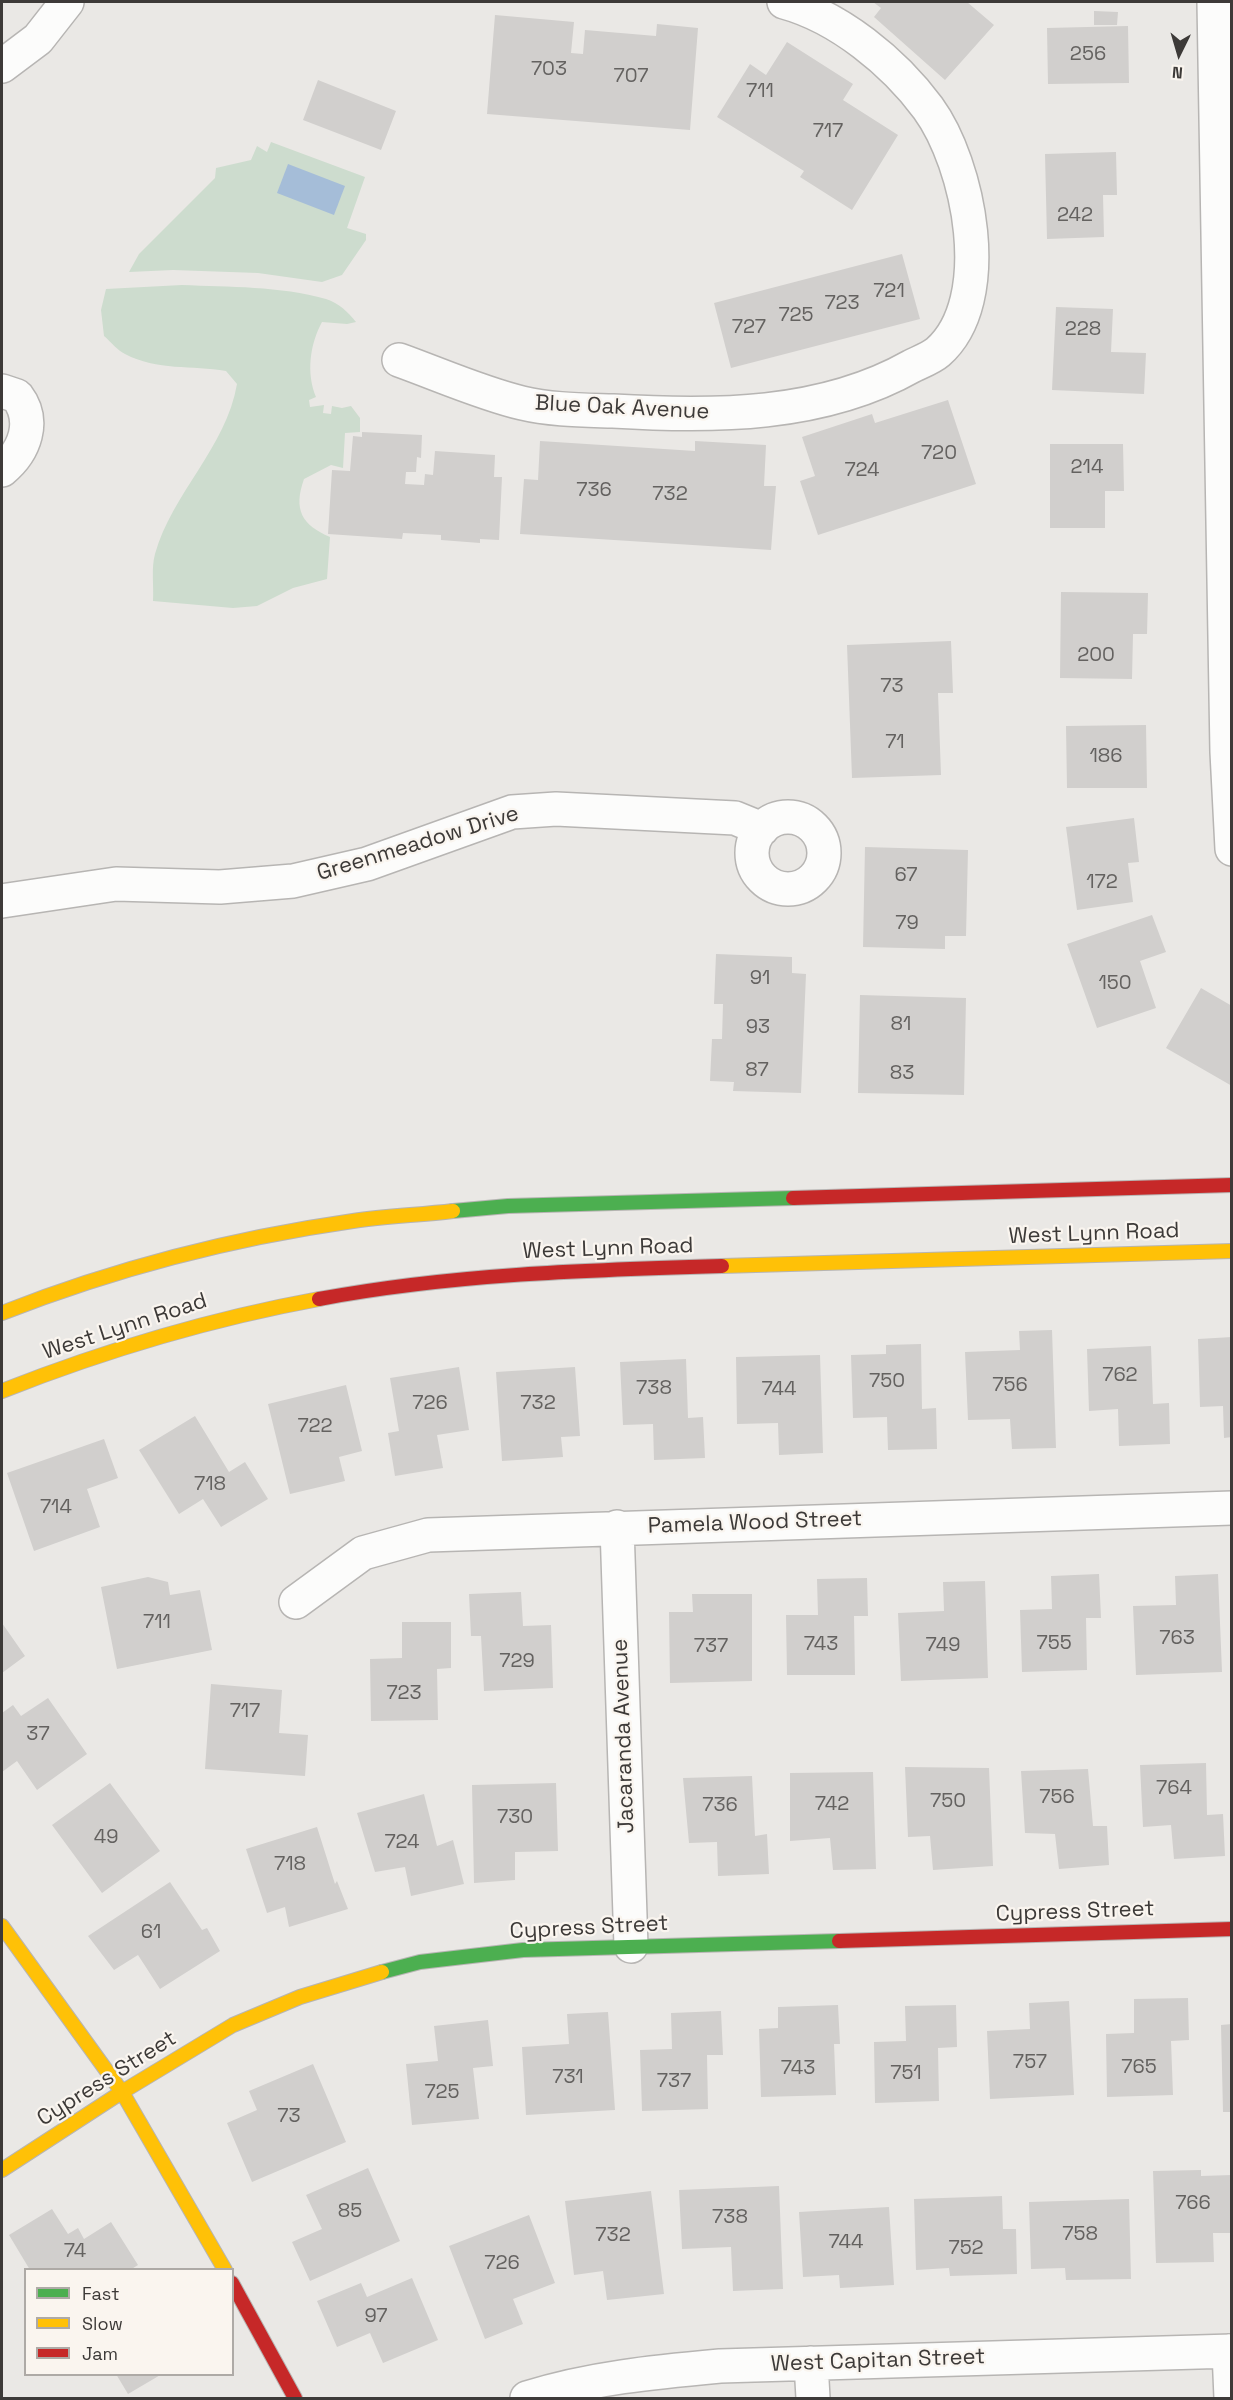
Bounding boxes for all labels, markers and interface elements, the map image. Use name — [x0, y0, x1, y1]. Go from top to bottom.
north arrow — [1149, 24, 1209, 84]
house number: 256 — [1070, 43, 1106, 67]
house number: 703 — [531, 58, 567, 82]
text: N — [1171, 62, 1184, 83]
house number: 707 — [614, 65, 648, 89]
house number: 711 — [746, 80, 774, 104]
house number: 717 — [813, 120, 843, 144]
house number: 242 — [1057, 204, 1093, 228]
house number: 721 — [873, 280, 905, 304]
house number: 723 — [824, 292, 860, 316]
house number: 725 — [778, 304, 814, 328]
house number: 727 — [732, 316, 766, 340]
house number: 228 — [1065, 318, 1101, 342]
street label: Blue Oak Avenue — [534, 390, 710, 426]
house number: 720 — [921, 442, 957, 466]
house number: 214 — [1071, 456, 1103, 480]
house number: 724 — [844, 459, 880, 483]
house number: 736 — [576, 479, 612, 503]
house number: 732 — [652, 483, 688, 507]
house number: 200 — [1077, 644, 1115, 668]
house number: 73 — [880, 675, 904, 699]
house number: 71 — [885, 731, 905, 755]
house number: 186 — [1089, 745, 1123, 769]
street label: Greenmeadow Drive — [314, 801, 522, 887]
house number: 67 — [894, 864, 918, 888]
house number: 172 — [1086, 871, 1118, 895]
house number: 79 — [895, 912, 919, 936]
house number: 91 — [750, 967, 770, 991]
house number: 150 — [1098, 972, 1132, 996]
house number: 81 — [891, 1013, 911, 1037]
house number: 93 — [746, 1016, 770, 1040]
house number: 87 — [745, 1059, 769, 1083]
house number: 83 — [890, 1062, 914, 1086]
street label: West Lynn Road — [1008, 1218, 1180, 1250]
street label: West Lynn Road — [522, 1233, 694, 1265]
street label: West Lynn Road — [40, 1288, 210, 1366]
house number: 762 — [1102, 1364, 1138, 1388]
house number: 750 — [869, 1370, 905, 1394]
house number: 756 — [992, 1374, 1028, 1398]
house number: 738 — [636, 1377, 672, 1401]
house number: 744 — [761, 1378, 797, 1402]
house number: 726 — [412, 1392, 448, 1416]
house number: 732 — [520, 1392, 556, 1416]
house number: 722 — [297, 1415, 333, 1439]
house number: 718 — [194, 1473, 226, 1497]
house number: 714 — [40, 1496, 72, 1520]
street label: Pamela Wood Street — [647, 1506, 863, 1540]
house number: 711 — [143, 1611, 171, 1635]
house number: 763 — [1159, 1627, 1195, 1651]
house number: 755 — [1036, 1632, 1072, 1656]
house number: 743 — [804, 1633, 838, 1657]
house number: 749 — [926, 1634, 960, 1658]
house number: 737 — [694, 1635, 728, 1659]
street label: Jacaranda Avenue — [607, 1638, 641, 1834]
house number: 729 — [499, 1650, 535, 1674]
house number: 723 — [386, 1682, 422, 1706]
house number: 717 — [230, 1700, 260, 1724]
house number: 37 — [26, 1723, 50, 1747]
house number: 764 — [1156, 1777, 1192, 1801]
house number: 756 — [1039, 1786, 1075, 1810]
house number: 750 — [930, 1790, 966, 1814]
house number: 742 — [815, 1793, 849, 1817]
house number: 736 — [702, 1794, 738, 1818]
house number: 730 — [497, 1806, 533, 1830]
house number: 49 — [94, 1826, 118, 1850]
house number: 724 — [384, 1831, 420, 1855]
house number: 718 — [274, 1853, 306, 1877]
street label: Cypress Street — [995, 1896, 1155, 1928]
street label: Cypress Street — [509, 1911, 669, 1945]
house number: 61 — [141, 1921, 161, 1945]
street label: Cypress Street — [33, 2026, 181, 2132]
house number: 757 — [1013, 2051, 1047, 2075]
house number: 765 — [1121, 2056, 1157, 2080]
house number: 743 — [781, 2057, 815, 2081]
house number: 751 — [890, 2062, 922, 2086]
house number: 731 — [552, 2066, 584, 2090]
house number: 737 — [657, 2070, 691, 2094]
house number: 725 — [424, 2081, 460, 2105]
house number: 73 — [277, 2105, 301, 2129]
house number: 766 — [1175, 2192, 1211, 2216]
house number: 85 — [338, 2200, 362, 2224]
house number: 738 — [712, 2206, 748, 2230]
house number: 758 — [1062, 2223, 1098, 2247]
house number: 732 — [595, 2224, 631, 2248]
house number: 744 — [828, 2231, 864, 2255]
house number: 752 — [948, 2237, 984, 2261]
house number: 74 — [64, 2240, 86, 2264]
house number: 726 — [484, 2252, 520, 2276]
legend — [24, 2268, 234, 2376]
text: Fast — [82, 2282, 119, 2305]
house number: 97 — [364, 2305, 388, 2329]
text: Slow — [82, 2312, 123, 2335]
text: Jam — [82, 2342, 118, 2365]
street label: West Capitan Street — [770, 2344, 986, 2378]

